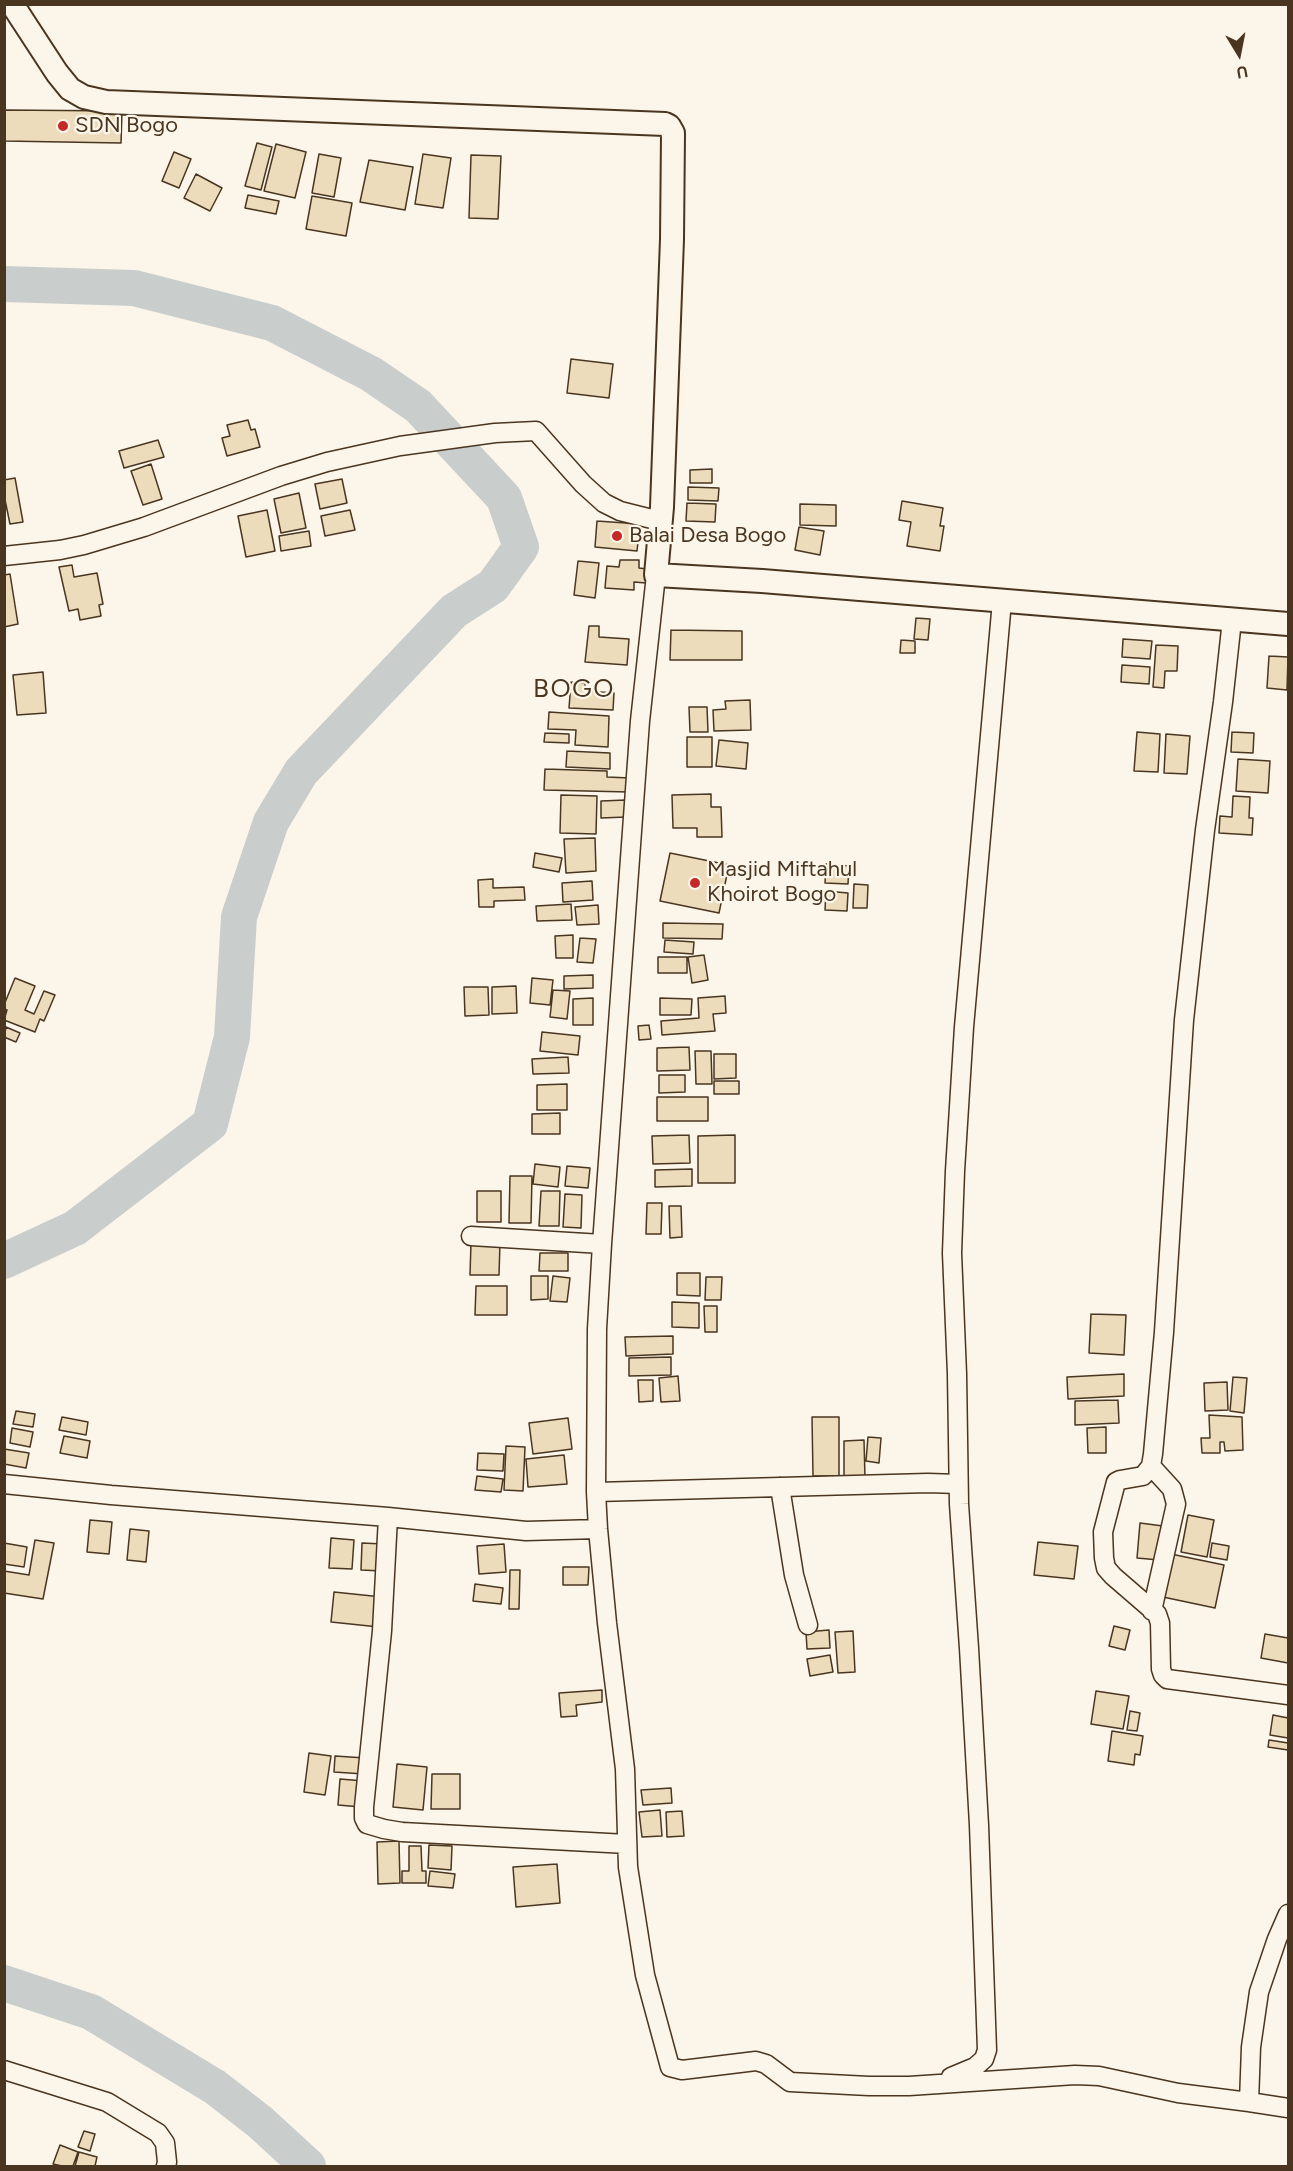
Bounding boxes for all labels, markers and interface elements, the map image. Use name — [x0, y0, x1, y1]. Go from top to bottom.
north arrow — [1209, 24, 1269, 84]
text: U — [1235, 62, 1249, 83]
place label: SDN Bogo — [75, 113, 178, 139]
marker: SDN Bogo — [56, 119, 70, 133]
place label: Balai Desa Bogo — [629, 523, 786, 549]
marker: Balai Desa Bogo — [610, 529, 624, 543]
district label: BOGO — [533, 673, 615, 705]
place label: Masjid Miftahul Khoirot Bogo — [707, 857, 857, 908]
marker: Masjid Miftahul Khoirot Bogo — [688, 876, 702, 890]

